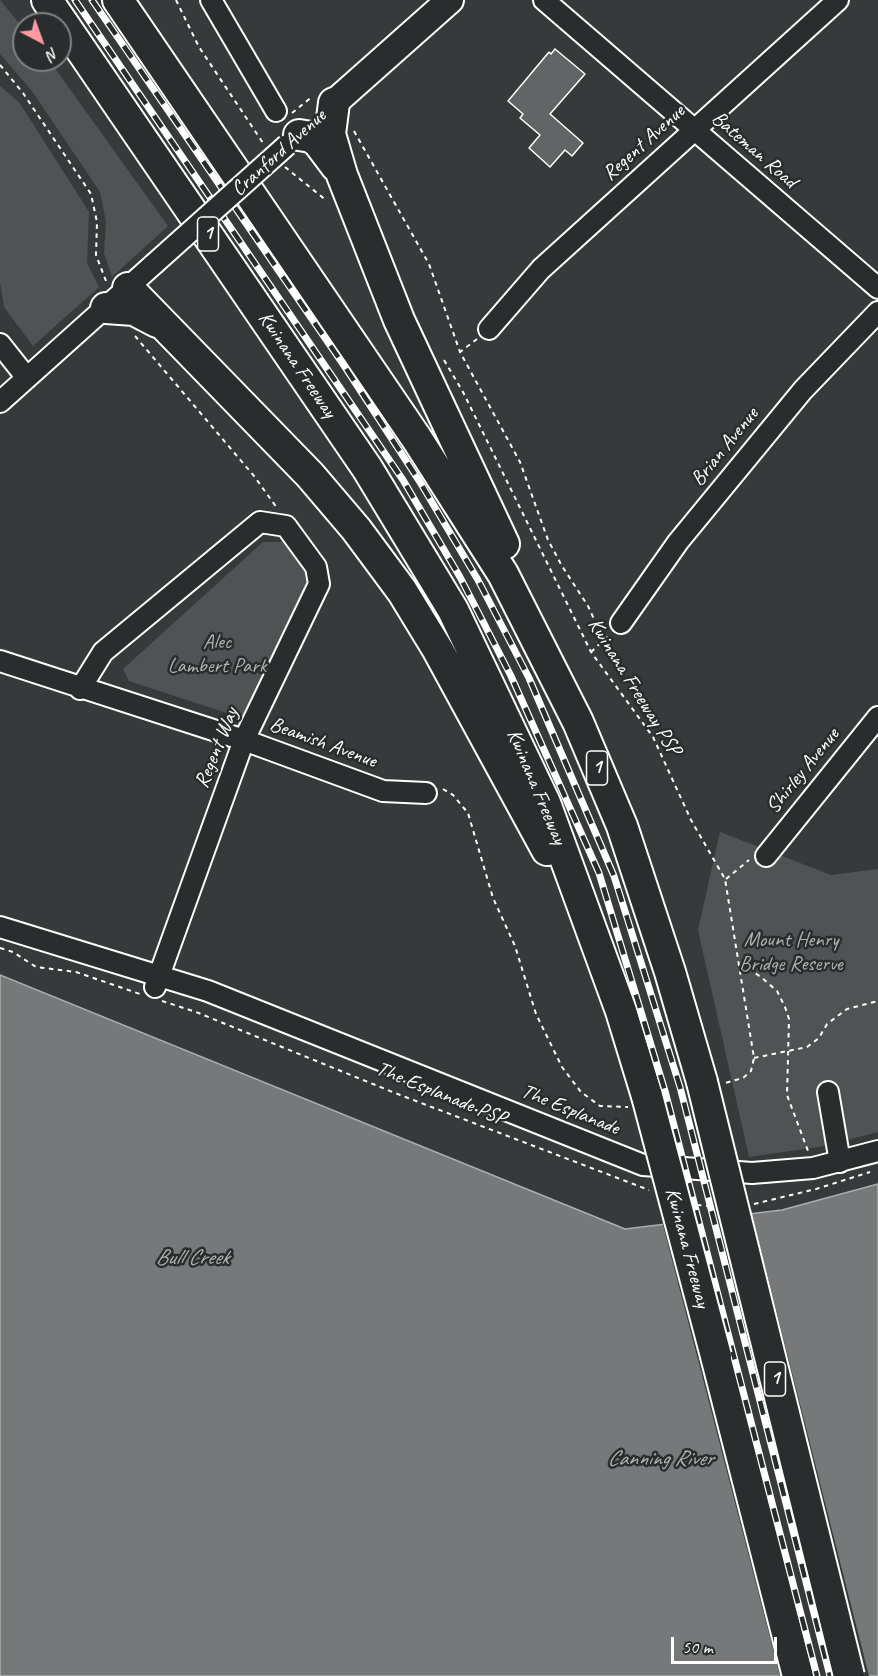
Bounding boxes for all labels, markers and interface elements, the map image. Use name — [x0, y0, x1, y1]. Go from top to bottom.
north arrow — [12, 12, 72, 72]
text: N — [42, 43, 63, 65]
street label: Regent Avenue — [598, 100, 690, 186]
street label: Cranford Avenue — [226, 104, 332, 202]
street label: Bateman Road — [706, 106, 802, 194]
road number: 1 — [198, 217, 218, 251]
street label: Kwinana Freeway — [252, 307, 342, 423]
street label: Brian Avenue — [686, 403, 764, 491]
street label: Kwinana Freeway PSP — [582, 614, 686, 760]
park label: Alec Lambert Park — [168, 629, 266, 679]
street label: Regent Way — [189, 704, 245, 792]
street label: Beamish Avenue — [266, 712, 380, 774]
street label: Shirley Avenue — [761, 723, 845, 819]
street label: Kwinana Freeway — [500, 726, 572, 848]
road number: 1 — [586, 751, 608, 785]
park label: Mount Henry Bridge Reserve — [739, 927, 843, 977]
street label: The Esplanade PSP — [372, 1056, 510, 1132]
street label: The Esplanade — [517, 1079, 623, 1141]
street label: Kwinana Freeway — [659, 1185, 715, 1311]
water label: Bull Creek — [155, 1245, 229, 1271]
road number: 1 — [764, 1362, 786, 1396]
water label: Canning River — [607, 1446, 713, 1472]
scale bar — [674, 1625, 780, 1663]
text: 50 m — [682, 1636, 713, 1658]

